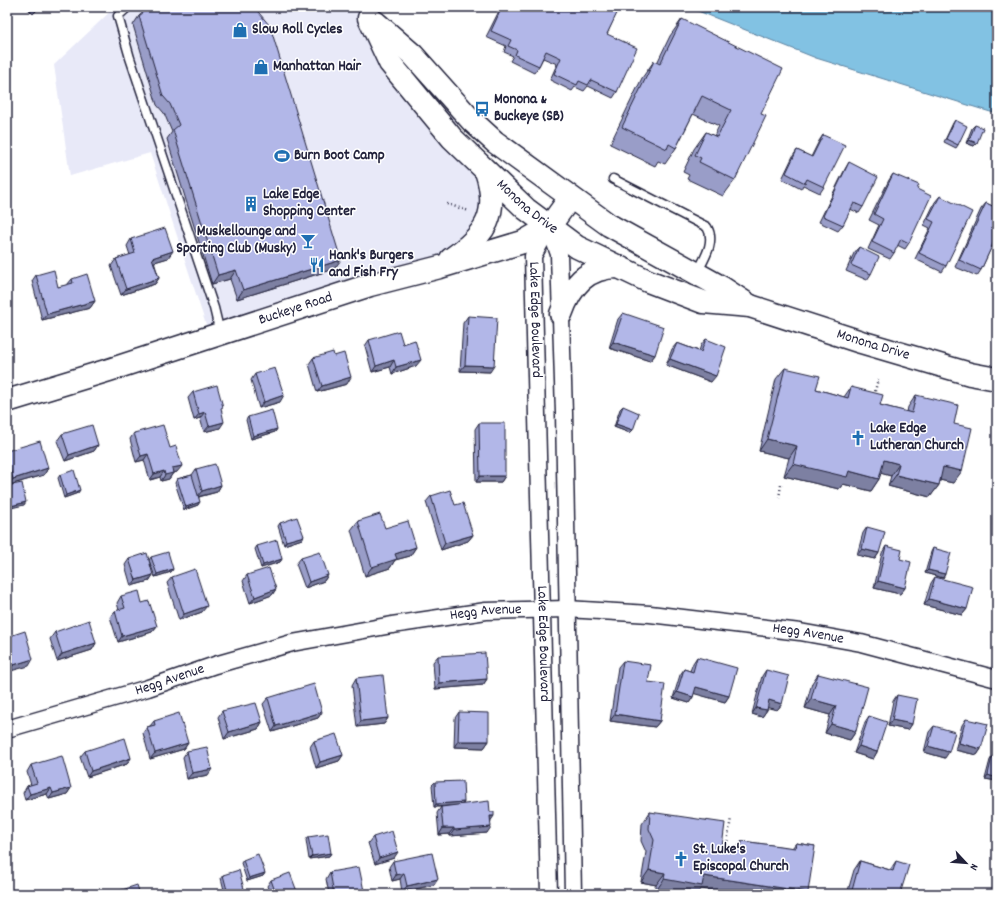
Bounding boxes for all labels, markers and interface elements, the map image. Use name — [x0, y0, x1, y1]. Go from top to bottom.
place label: Slow Roll Cycles — [252, 19, 343, 41]
shop icon: Slow Roll Cycles — [231, 21, 249, 39]
place label: Manhattan Hair — [273, 56, 362, 78]
shop icon: Manhattan Hair — [252, 58, 270, 76]
place label: Monona & Buckeye (SB) — [494, 89, 564, 128]
bus stop icon: Monona & Buckeye (SB) — [473, 100, 491, 118]
place label: Burn Boot Camp — [294, 145, 385, 167]
sports icon: Burn Boot Camp — [273, 147, 291, 165]
street label: Monona Drive — [491, 175, 563, 240]
place label: Lake Edge Shopping Center — [263, 184, 356, 223]
building icon: Lake Edge Shopping Center — [242, 195, 260, 213]
place label: Muskellounge and Sporting Club (Musky) — [176, 221, 296, 260]
bar icon: Muskellounge and Sporting Club (Musky) — [299, 232, 317, 250]
place label: Hank's Burgers and Fish Fry — [329, 245, 414, 284]
restaurant icon: Hank's Burgers and Fish Fry — [308, 256, 326, 274]
street label: Lake Edge Boulevard — [522, 261, 547, 378]
street label: Buckeye Road — [256, 287, 336, 332]
street label: Monona Drive — [834, 324, 913, 367]
place label: Lake Edge Lutheran Church — [870, 418, 964, 457]
church icon: Lake Edge Lutheran Church — [849, 429, 867, 447]
street label: Lake Edge Boulevard — [530, 585, 555, 702]
street label: Hegg Avenue — [448, 599, 522, 627]
street label: Hegg Avenue — [771, 618, 846, 651]
street label: Hegg Avenue — [133, 658, 208, 702]
place label: St. Luke's Episcopal Church — [693, 839, 789, 878]
north arrow — [946, 843, 986, 883]
church icon: St. Luke's Episcopal Church — [672, 850, 690, 868]
text: N — [965, 861, 982, 873]

